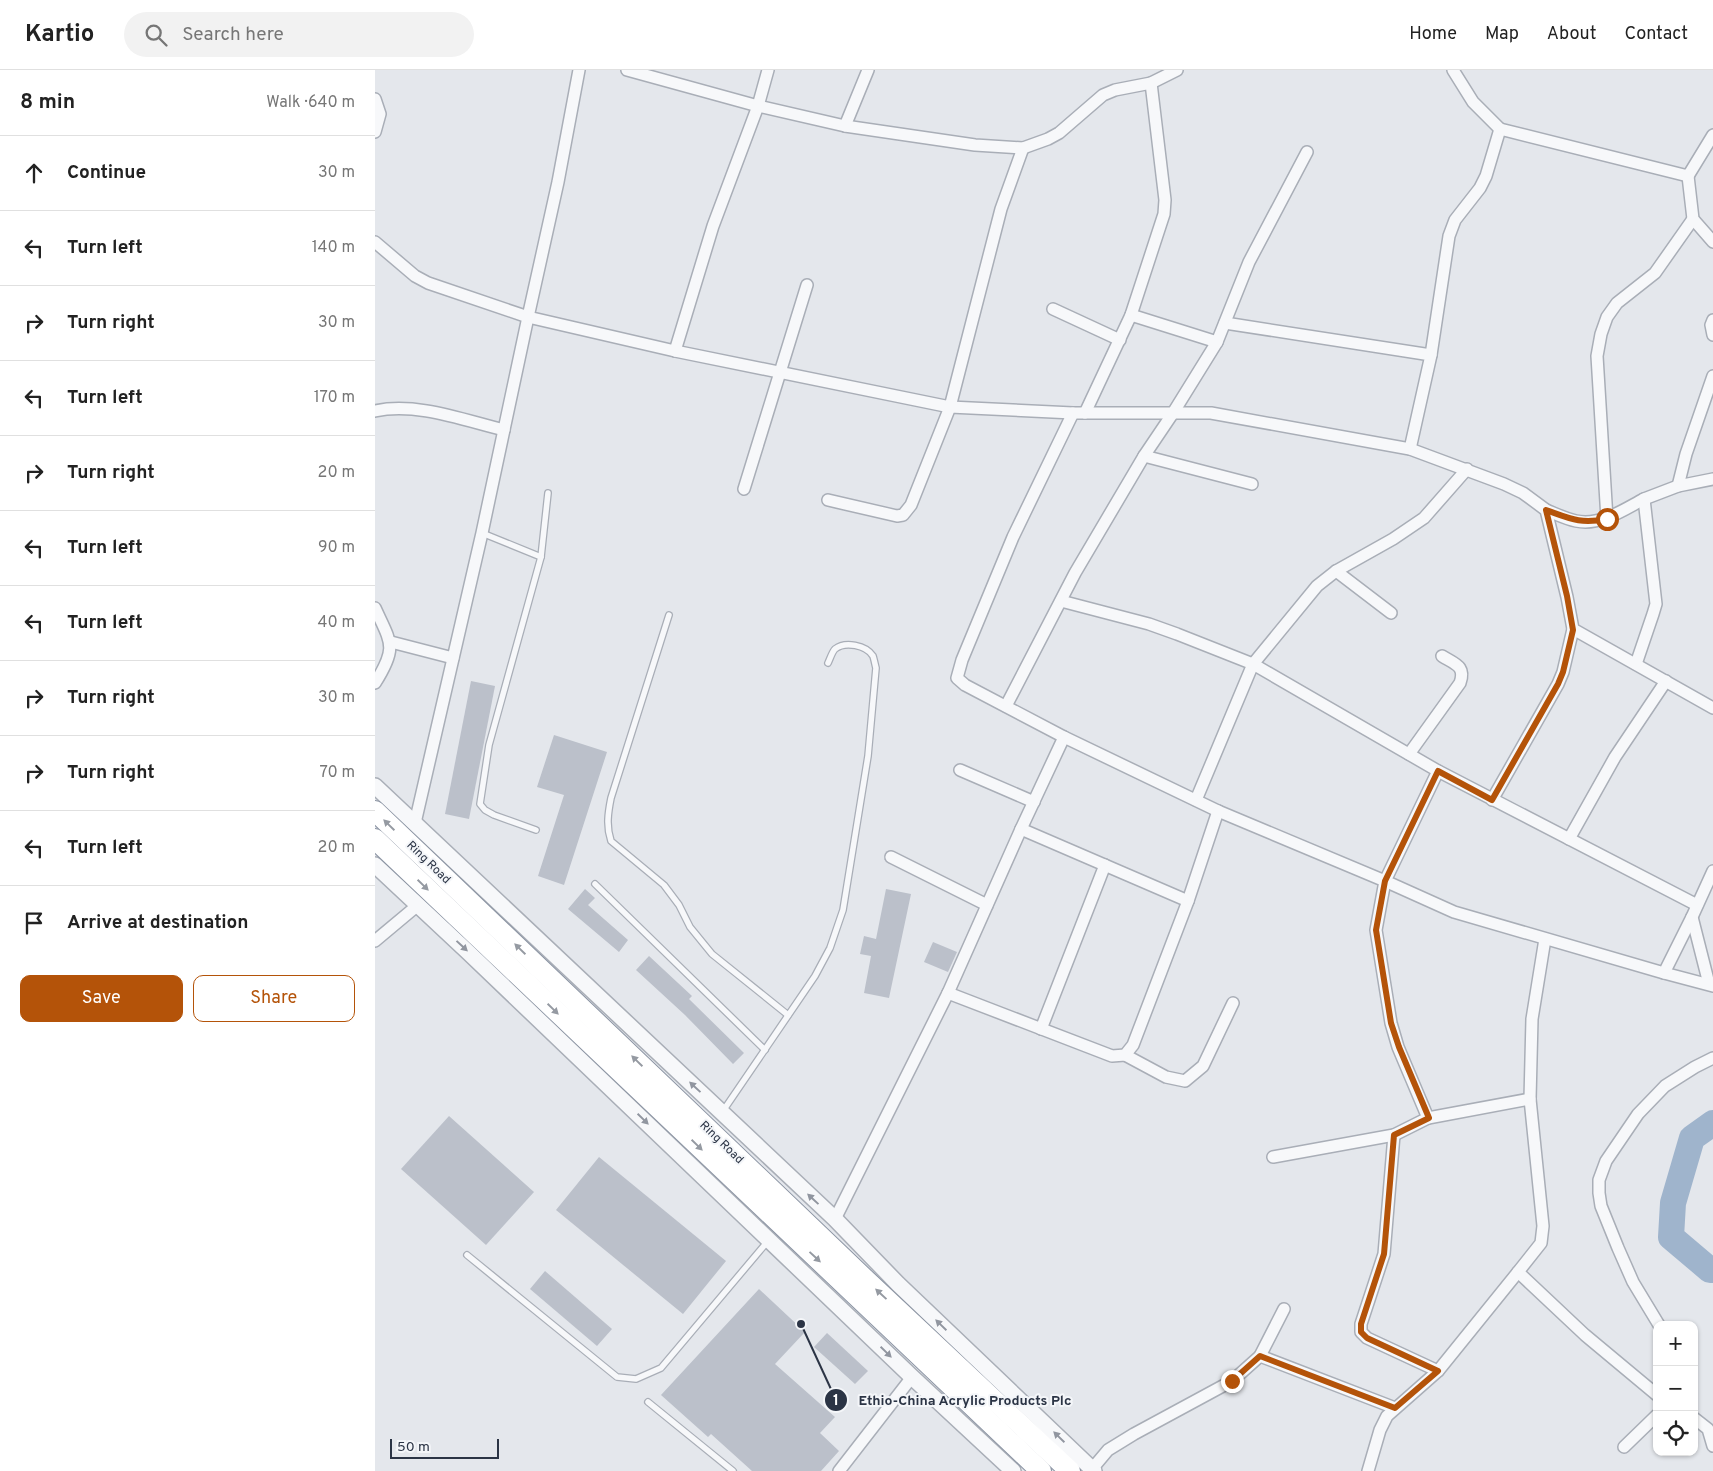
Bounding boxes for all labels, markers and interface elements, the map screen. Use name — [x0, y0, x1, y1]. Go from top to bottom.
search box — [124, 12, 474, 57]
text: Kartio — [25, 20, 94, 50]
icon: search — [142, 21, 170, 49]
text: Search here — [182, 23, 284, 47]
text: Home — [1409, 23, 1457, 46]
text: Map — [1485, 23, 1519, 46]
text: About — [1547, 23, 1596, 46]
text: Contact — [1624, 23, 1688, 46]
text: 8 min — [20, 89, 75, 116]
text: Walk · 640 m — [266, 93, 355, 113]
icon: ahead — [20, 159, 48, 187]
text: Continue — [67, 161, 146, 185]
text: 30 m — [318, 163, 355, 183]
icon: left — [20, 234, 48, 262]
text: Turn left — [67, 236, 143, 260]
text: 140 m — [312, 238, 355, 258]
icon: right — [20, 309, 48, 337]
text: Turn right — [67, 311, 155, 335]
text: 30 m — [318, 313, 355, 333]
icon: left — [20, 384, 48, 412]
text: Turn left — [67, 386, 143, 410]
text: 170 m — [314, 388, 355, 408]
icon: right — [20, 459, 48, 487]
text: Turn right — [67, 461, 155, 485]
text: 20 m — [318, 463, 355, 483]
route start — [1596, 508, 1619, 531]
icon: left — [20, 534, 48, 562]
text: Turn left — [67, 536, 143, 560]
text: 90 m — [318, 538, 355, 558]
icon: left — [20, 609, 48, 637]
text: Turn left — [67, 611, 143, 635]
text: 40 m — [317, 613, 355, 633]
icon: right — [20, 684, 48, 712]
text: Turn right — [67, 686, 155, 710]
text: 30 m — [318, 688, 355, 708]
icon: right — [20, 759, 48, 787]
text: Turn right — [67, 761, 155, 785]
text: 70 m — [320, 763, 355, 783]
one-way arrow — [383, 819, 395, 831]
icon: left — [20, 834, 48, 862]
text: Turn left — [67, 836, 143, 860]
text: 20 m — [318, 838, 355, 858]
street label: Ring Road — [403, 838, 454, 888]
one-way arrow — [417, 879, 429, 891]
icon: arrive — [20, 909, 48, 937]
text: Arrive at destination — [67, 911, 248, 935]
one-way arrow — [455, 940, 467, 952]
one-way arrow — [514, 943, 526, 955]
button: Save — [20, 975, 183, 1022]
button: Share — [193, 975, 355, 1022]
one-way arrow — [547, 1003, 559, 1015]
one-way arrow — [632, 1055, 644, 1067]
one-way arrow — [689, 1081, 701, 1093]
one-way arrow — [636, 1113, 648, 1125]
street label: Ring Road — [696, 1118, 747, 1168]
one-way arrow — [690, 1139, 702, 1151]
one-way arrow — [808, 1193, 820, 1205]
one-way arrow — [808, 1251, 820, 1263]
one-way arrow — [875, 1288, 887, 1300]
one-way arrow — [936, 1319, 948, 1331]
map controls — [1653, 1321, 1698, 1456]
button: + — [1653, 1321, 1698, 1366]
one-way arrow — [880, 1346, 892, 1358]
button: − — [1653, 1366, 1698, 1411]
route end — [1221, 1370, 1244, 1393]
callout: Ethio-China Acrylic Products Plc — [824, 1385, 1082, 1414]
text: 1 — [833, 1392, 839, 1411]
text: Ethio-China Acrylic Products Plc — [858, 1393, 1072, 1410]
button: locate — [1653, 1411, 1698, 1456]
one-way arrow — [1053, 1431, 1065, 1443]
scale bar — [390, 1436, 499, 1459]
text: 50 m — [397, 1439, 430, 1456]

